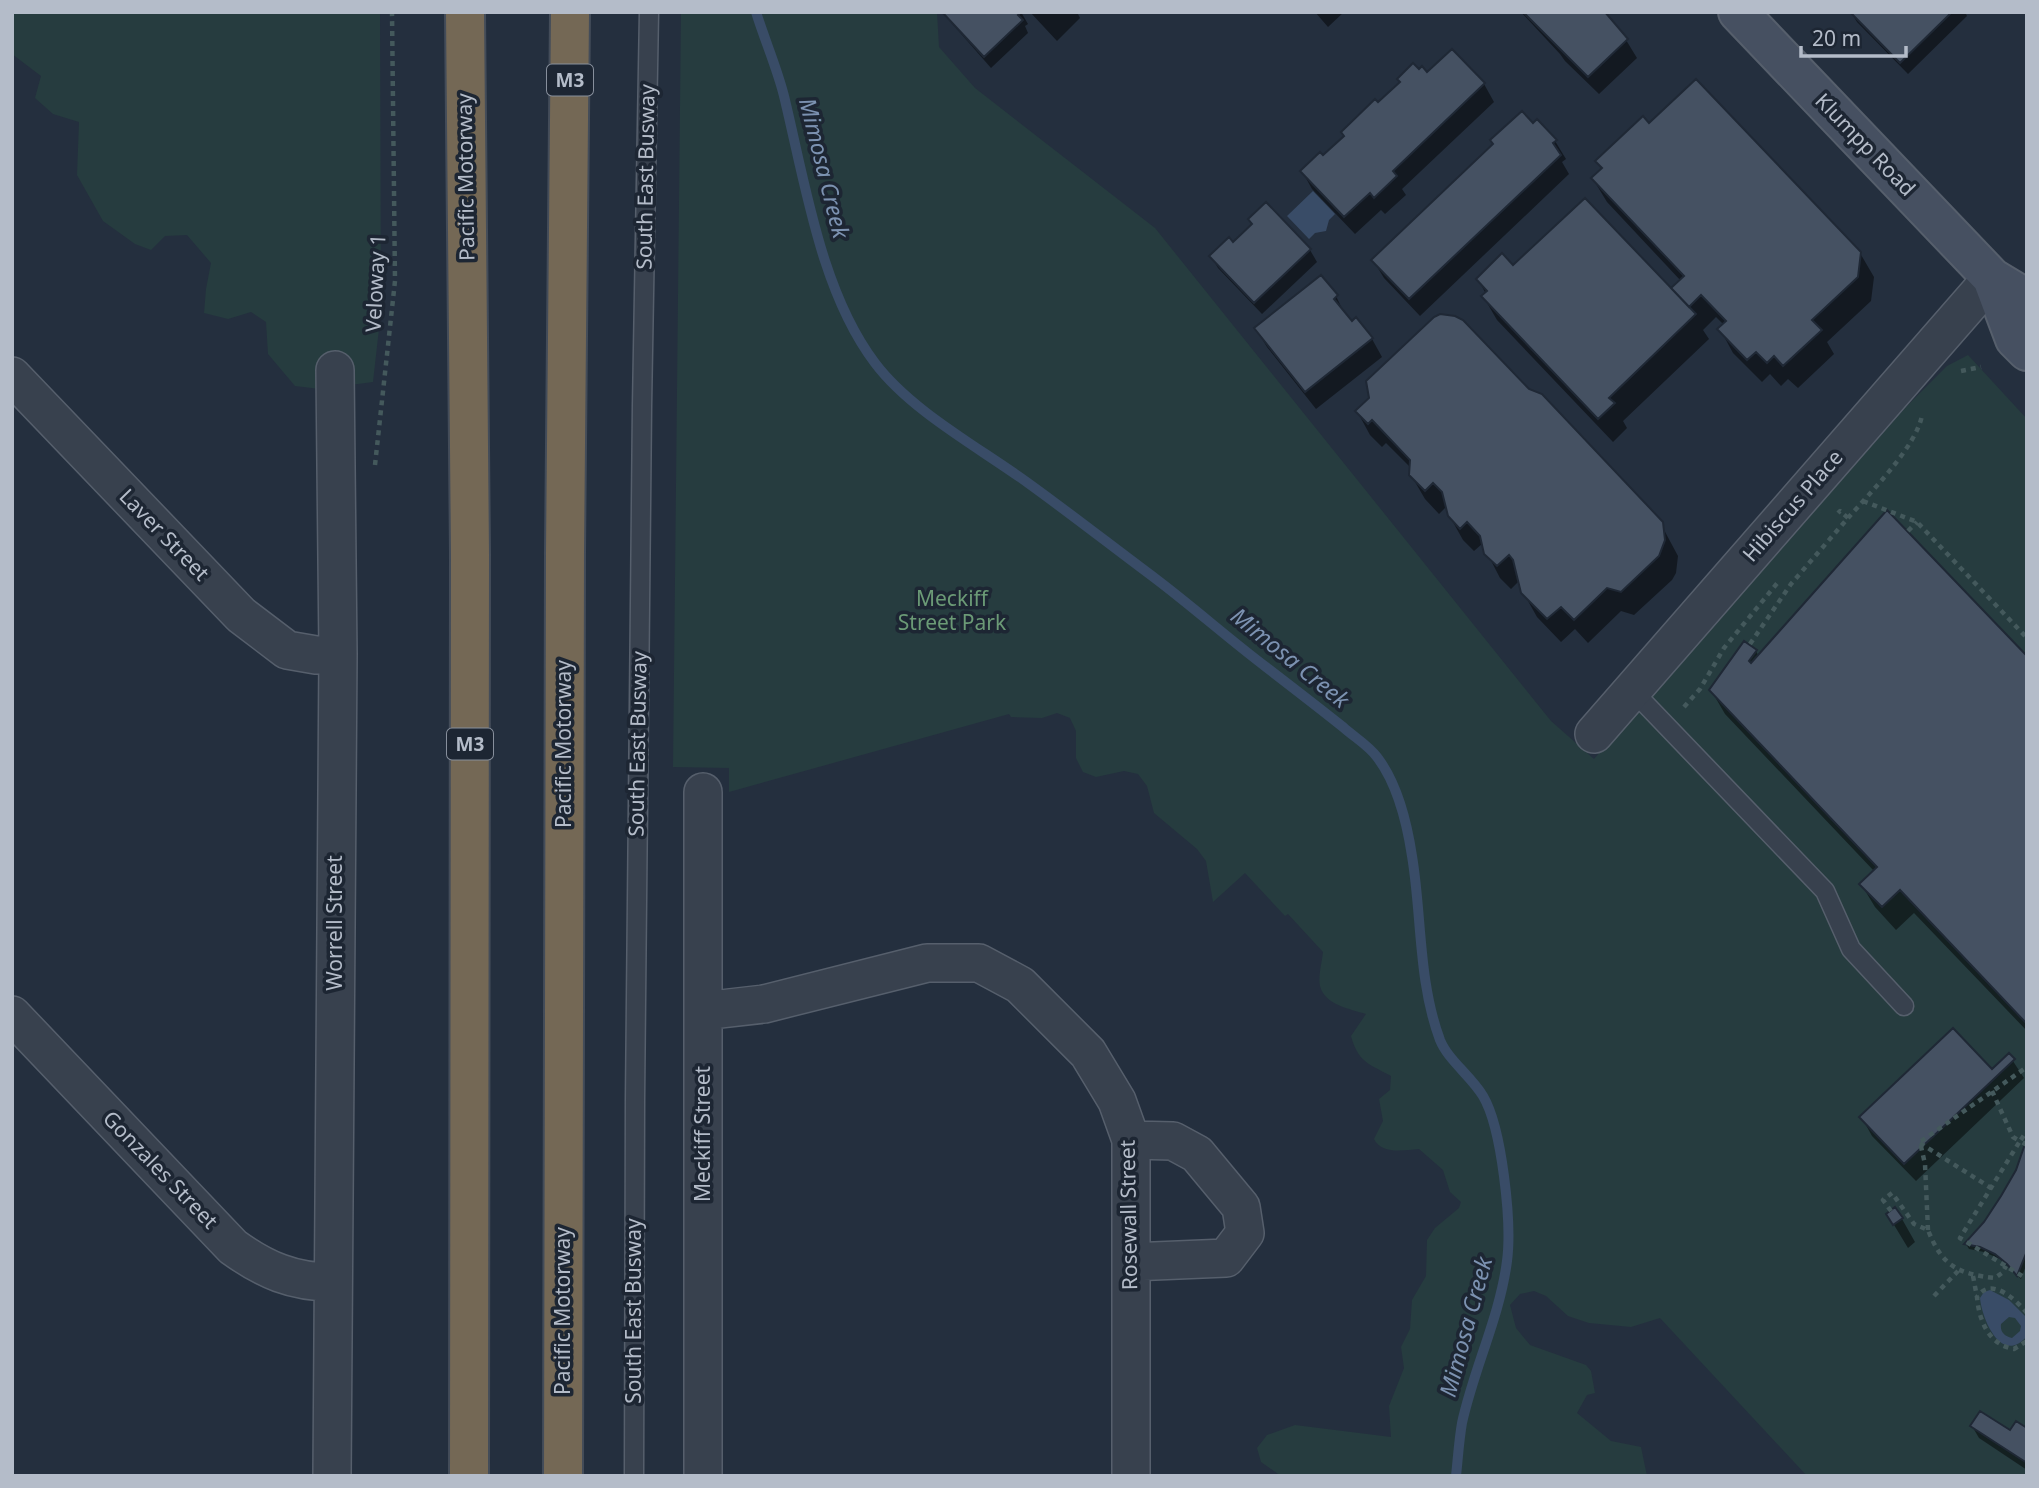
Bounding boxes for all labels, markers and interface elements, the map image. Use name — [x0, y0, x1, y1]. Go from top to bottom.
scale bar — [1801, 14, 1906, 58]
text: 20 m — [1812, 24, 1861, 52]
road number: M3 — [547, 64, 593, 96]
street label: South East Busway — [629, 84, 661, 270]
street label: Klumpp Road — [1810, 87, 1922, 202]
street label: Pacific Motorway — [450, 93, 480, 261]
water label: Mimosa Creek — [792, 94, 858, 243]
street label: Veloway 1 — [358, 233, 392, 333]
street label: Hibiscus Place — [1736, 443, 1849, 567]
street label: Laver Street — [114, 482, 216, 587]
park label: Meckiff Street Park — [898, 584, 1007, 636]
water label: Mimosa Creek — [1225, 600, 1358, 716]
street label: South East Busway — [621, 651, 653, 837]
street label: Pacific Motorway — [549, 660, 577, 828]
road number: M3 — [447, 729, 493, 760]
street label: Worrell Street — [320, 855, 348, 991]
street label: Meckiff Street — [688, 1066, 716, 1202]
street label: Gonzales Street — [97, 1104, 225, 1235]
street label: Rosewall Street — [1113, 1139, 1143, 1290]
street label: South East Busway — [619, 1218, 647, 1404]
street label: Pacific Motorway — [548, 1227, 576, 1395]
water label: Mimosa Creek — [1431, 1252, 1500, 1400]

